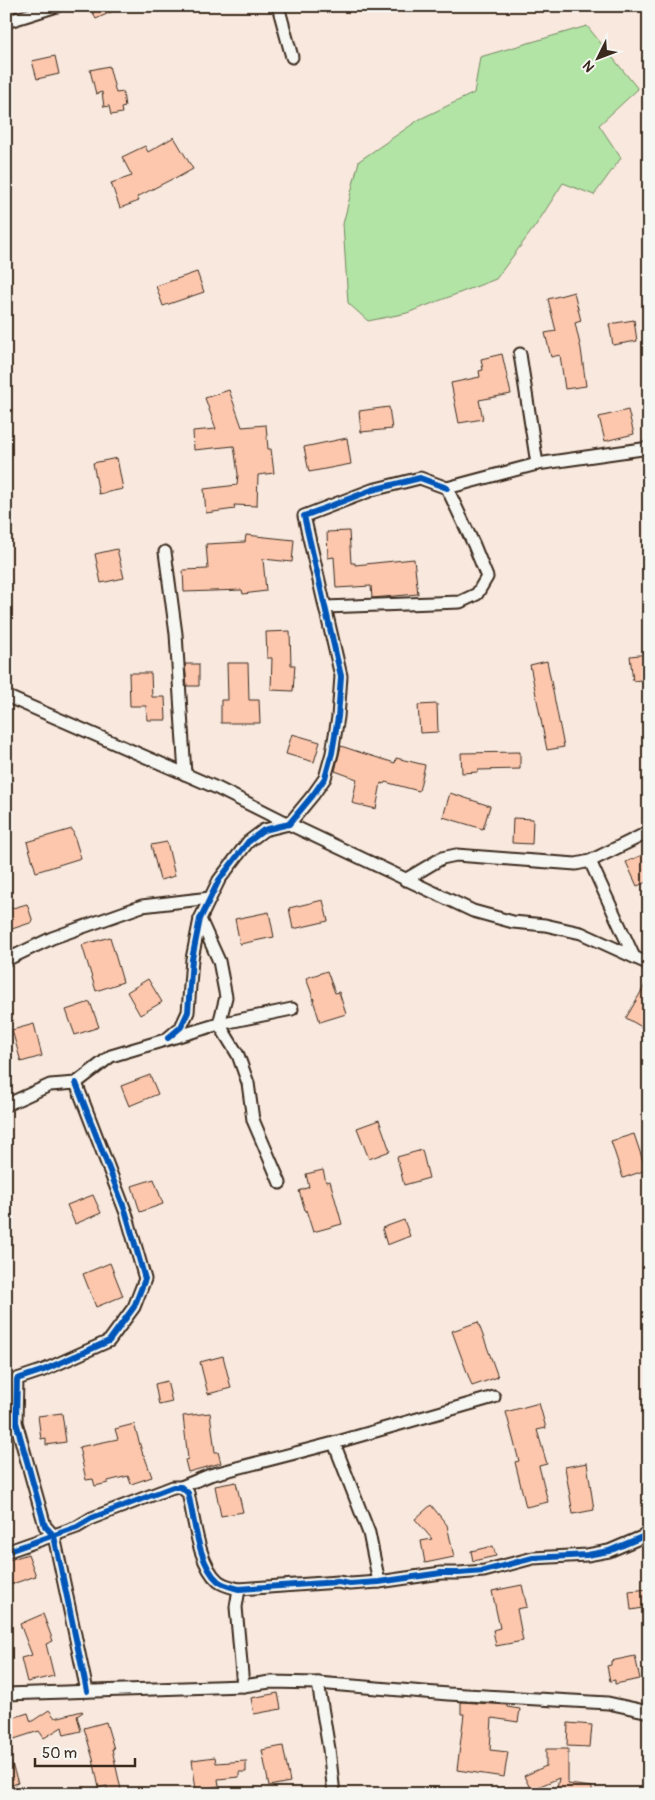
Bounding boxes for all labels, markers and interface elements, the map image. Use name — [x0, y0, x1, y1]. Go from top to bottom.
north arrow — [572, 32, 622, 82]
text: N — [579, 57, 598, 76]
scale bar — [35, 1735, 135, 1767]
text: 50 m — [42, 1744, 77, 1763]

